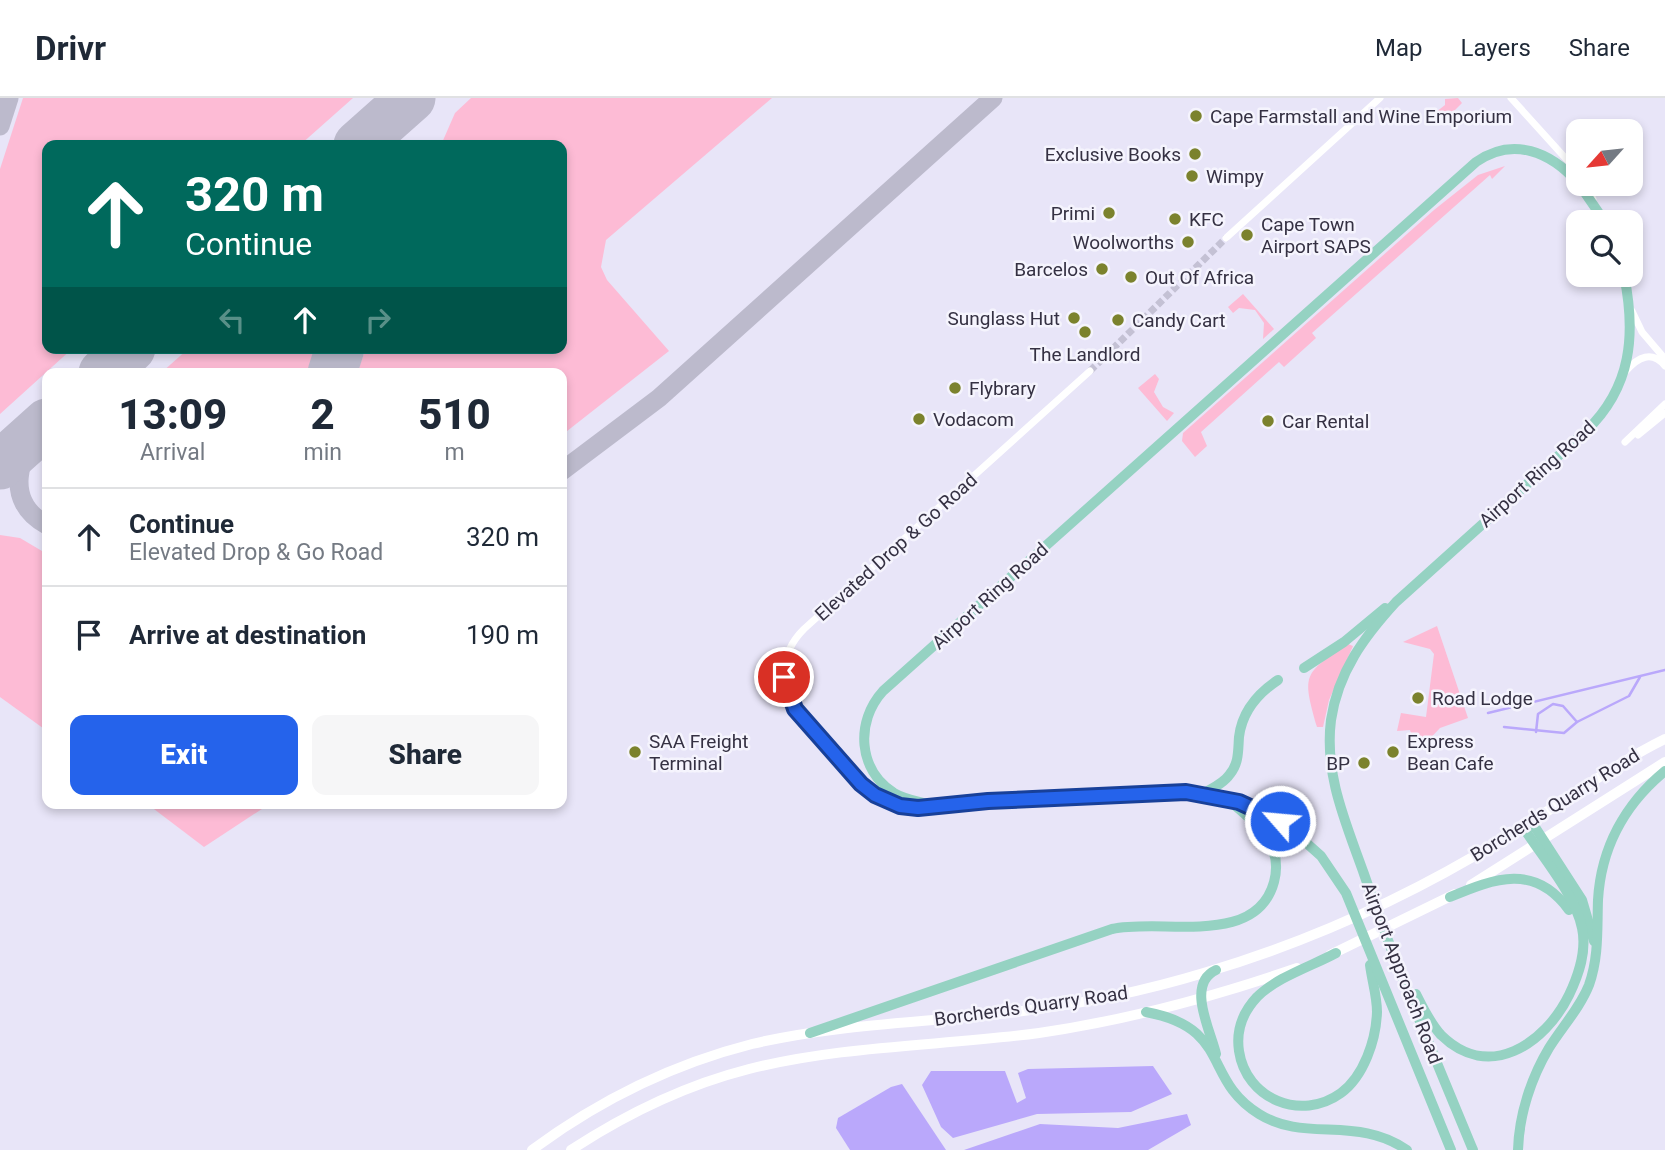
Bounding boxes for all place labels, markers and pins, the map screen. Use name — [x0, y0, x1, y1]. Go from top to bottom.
place label: Cape Farmstall and Wine Emporium — [1210, 105, 1512, 128]
marker: Cape Farmstall and Wine Emporium — [1188, 108, 1204, 124]
place label: Exclusive Books — [1045, 143, 1181, 166]
marker: Exclusive Books — [1187, 146, 1203, 162]
place label: Wimpy — [1206, 165, 1264, 188]
marker: Wimpy — [1184, 168, 1200, 184]
place label: Primi — [1051, 202, 1095, 225]
marker: Primi — [1101, 205, 1117, 221]
place label: KFC — [1189, 208, 1224, 231]
marker: KFC — [1167, 211, 1183, 227]
place label: Cape Town Airport SAPS — [1261, 213, 1371, 258]
marker: Cape Town Airport SAPS — [1239, 227, 1255, 243]
place label: Woolworths — [1073, 231, 1174, 254]
marker: Woolworths — [1180, 234, 1196, 250]
place label: Barcelos — [1014, 258, 1088, 281]
marker: Barcelos — [1094, 261, 1110, 277]
place label: Out Of Africa — [1145, 266, 1254, 289]
marker: Out Of Africa — [1123, 269, 1139, 285]
place label: Sunglass Hut — [948, 307, 1060, 330]
place label: Candy Cart — [1132, 309, 1225, 332]
marker: Sunglass Hut — [1066, 310, 1082, 326]
marker: Candy Cart — [1110, 312, 1126, 328]
marker: The Landlord — [1077, 324, 1093, 340]
place label: The Landlord — [1030, 343, 1140, 366]
place label: Flybrary — [969, 377, 1036, 400]
marker: Flybrary — [947, 380, 963, 396]
place label: Vodacom — [933, 408, 1014, 431]
place label: Car Rental — [1282, 410, 1369, 433]
marker: Vodacom — [911, 411, 927, 427]
marker: Car Rental — [1260, 413, 1276, 429]
pin — [754, 647, 814, 707]
place label: Road Lodge — [1432, 687, 1533, 710]
marker: Road Lodge — [1410, 690, 1426, 706]
place label: SAA Freight Terminal — [649, 730, 748, 775]
place label: Express Bean Cafe — [1407, 730, 1494, 775]
marker: SAA Freight Terminal — [627, 744, 643, 760]
marker: Express Bean Cafe — [1385, 744, 1401, 760]
place label: BP — [1326, 752, 1350, 775]
marker: BP — [1356, 755, 1372, 771]

